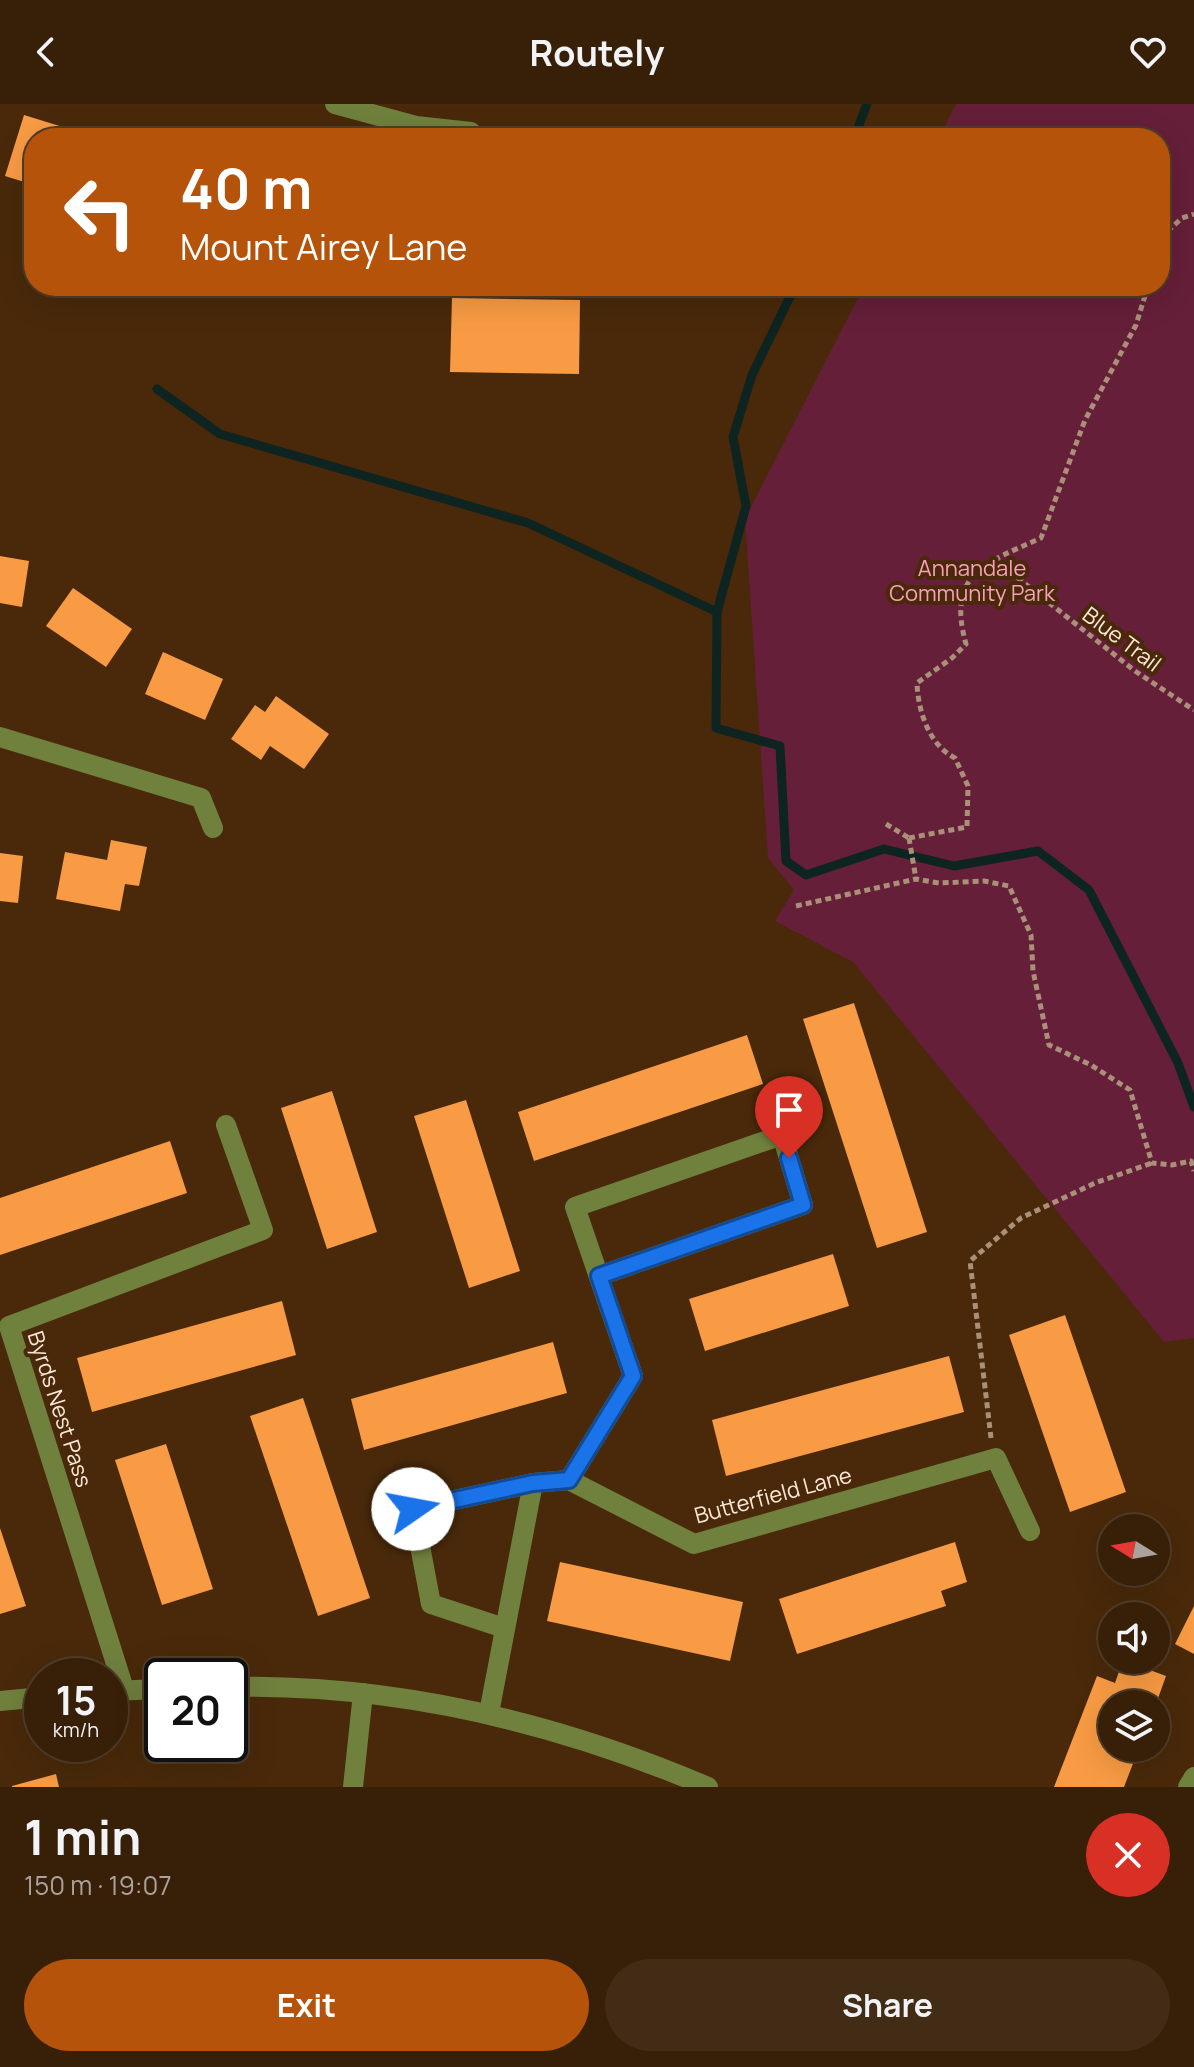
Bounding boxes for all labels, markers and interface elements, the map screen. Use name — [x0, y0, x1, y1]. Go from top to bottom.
text: Routely — [529, 28, 665, 77]
icon: back — [24, 30, 68, 74]
icon: heart — [1126, 30, 1170, 74]
text: 40 m — [180, 149, 312, 226]
icon: left — [48, 160, 152, 264]
text: Mount Airey Lane — [180, 222, 467, 271]
park label: Annandale Community Park — [889, 553, 1056, 608]
street label: Blue Trail — [1077, 600, 1167, 678]
pin — [755, 1076, 823, 1158]
icon: arrive — [767, 1088, 811, 1132]
street label: Byrds Nest Pass — [21, 1327, 99, 1491]
street label: Butterfield Lane — [691, 1460, 855, 1530]
position arrow — [371, 1467, 455, 1551]
north arrow — [1098, 1514, 1170, 1586]
map controls — [1098, 1514, 1170, 1762]
button: sound — [1098, 1602, 1170, 1674]
speed limit sign: 20 — [144, 1658, 248, 1762]
text: 15 — [56, 1672, 96, 1727]
button: layers — [1098, 1690, 1170, 1762]
text: km/h — [53, 1716, 99, 1743]
text: 1 min — [24, 1804, 141, 1869]
button: close — [1086, 1813, 1170, 1897]
text: 150 m · 19:07 — [24, 1867, 172, 1903]
button: Exit — [24, 1959, 589, 2051]
button: Share — [605, 1959, 1170, 2051]

